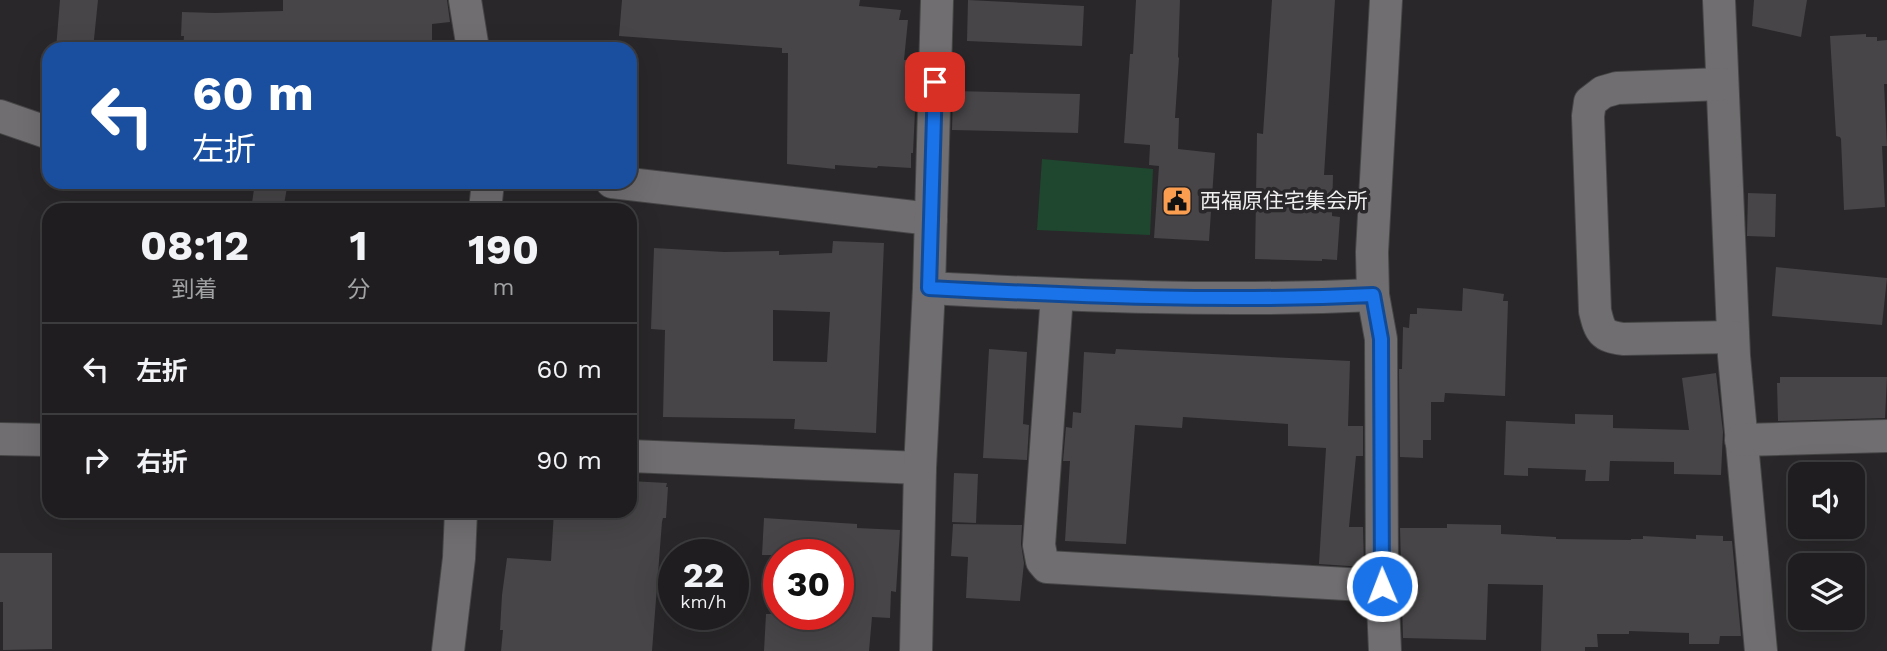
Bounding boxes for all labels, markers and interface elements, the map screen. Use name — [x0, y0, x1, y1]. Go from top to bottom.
pin — [905, 52, 965, 112]
icon: arrive — [916, 63, 954, 101]
text: 60 m — [192, 64, 314, 122]
icon: left — [77, 70, 168, 161]
text: 左折 — [192, 130, 256, 168]
public building icon: 西福原住宅集会所 — [1160, 184, 1194, 218]
place label: 西福原住宅集会所 — [1200, 188, 1368, 213]
text: 08:12 — [140, 221, 249, 270]
text: 1 — [350, 221, 368, 270]
text: 190 — [468, 225, 539, 274]
text: m — [493, 274, 514, 301]
text: 到着 — [172, 276, 218, 303]
text: 分 — [347, 276, 370, 303]
icon: left — [77, 350, 115, 388]
text: 60 m — [536, 354, 602, 384]
text: 左折 — [136, 356, 188, 386]
icon: right — [77, 441, 115, 479]
text: 90 m — [536, 445, 602, 475]
text: 右折 — [136, 447, 188, 477]
map controls — [1788, 462, 1865, 630]
button: sound — [1788, 462, 1865, 539]
speed limit sign: 30 — [763, 539, 854, 630]
position arrow — [1345, 549, 1419, 623]
button: layers — [1788, 553, 1865, 630]
text: 22 — [683, 554, 724, 596]
text: km/h — [680, 591, 727, 612]

